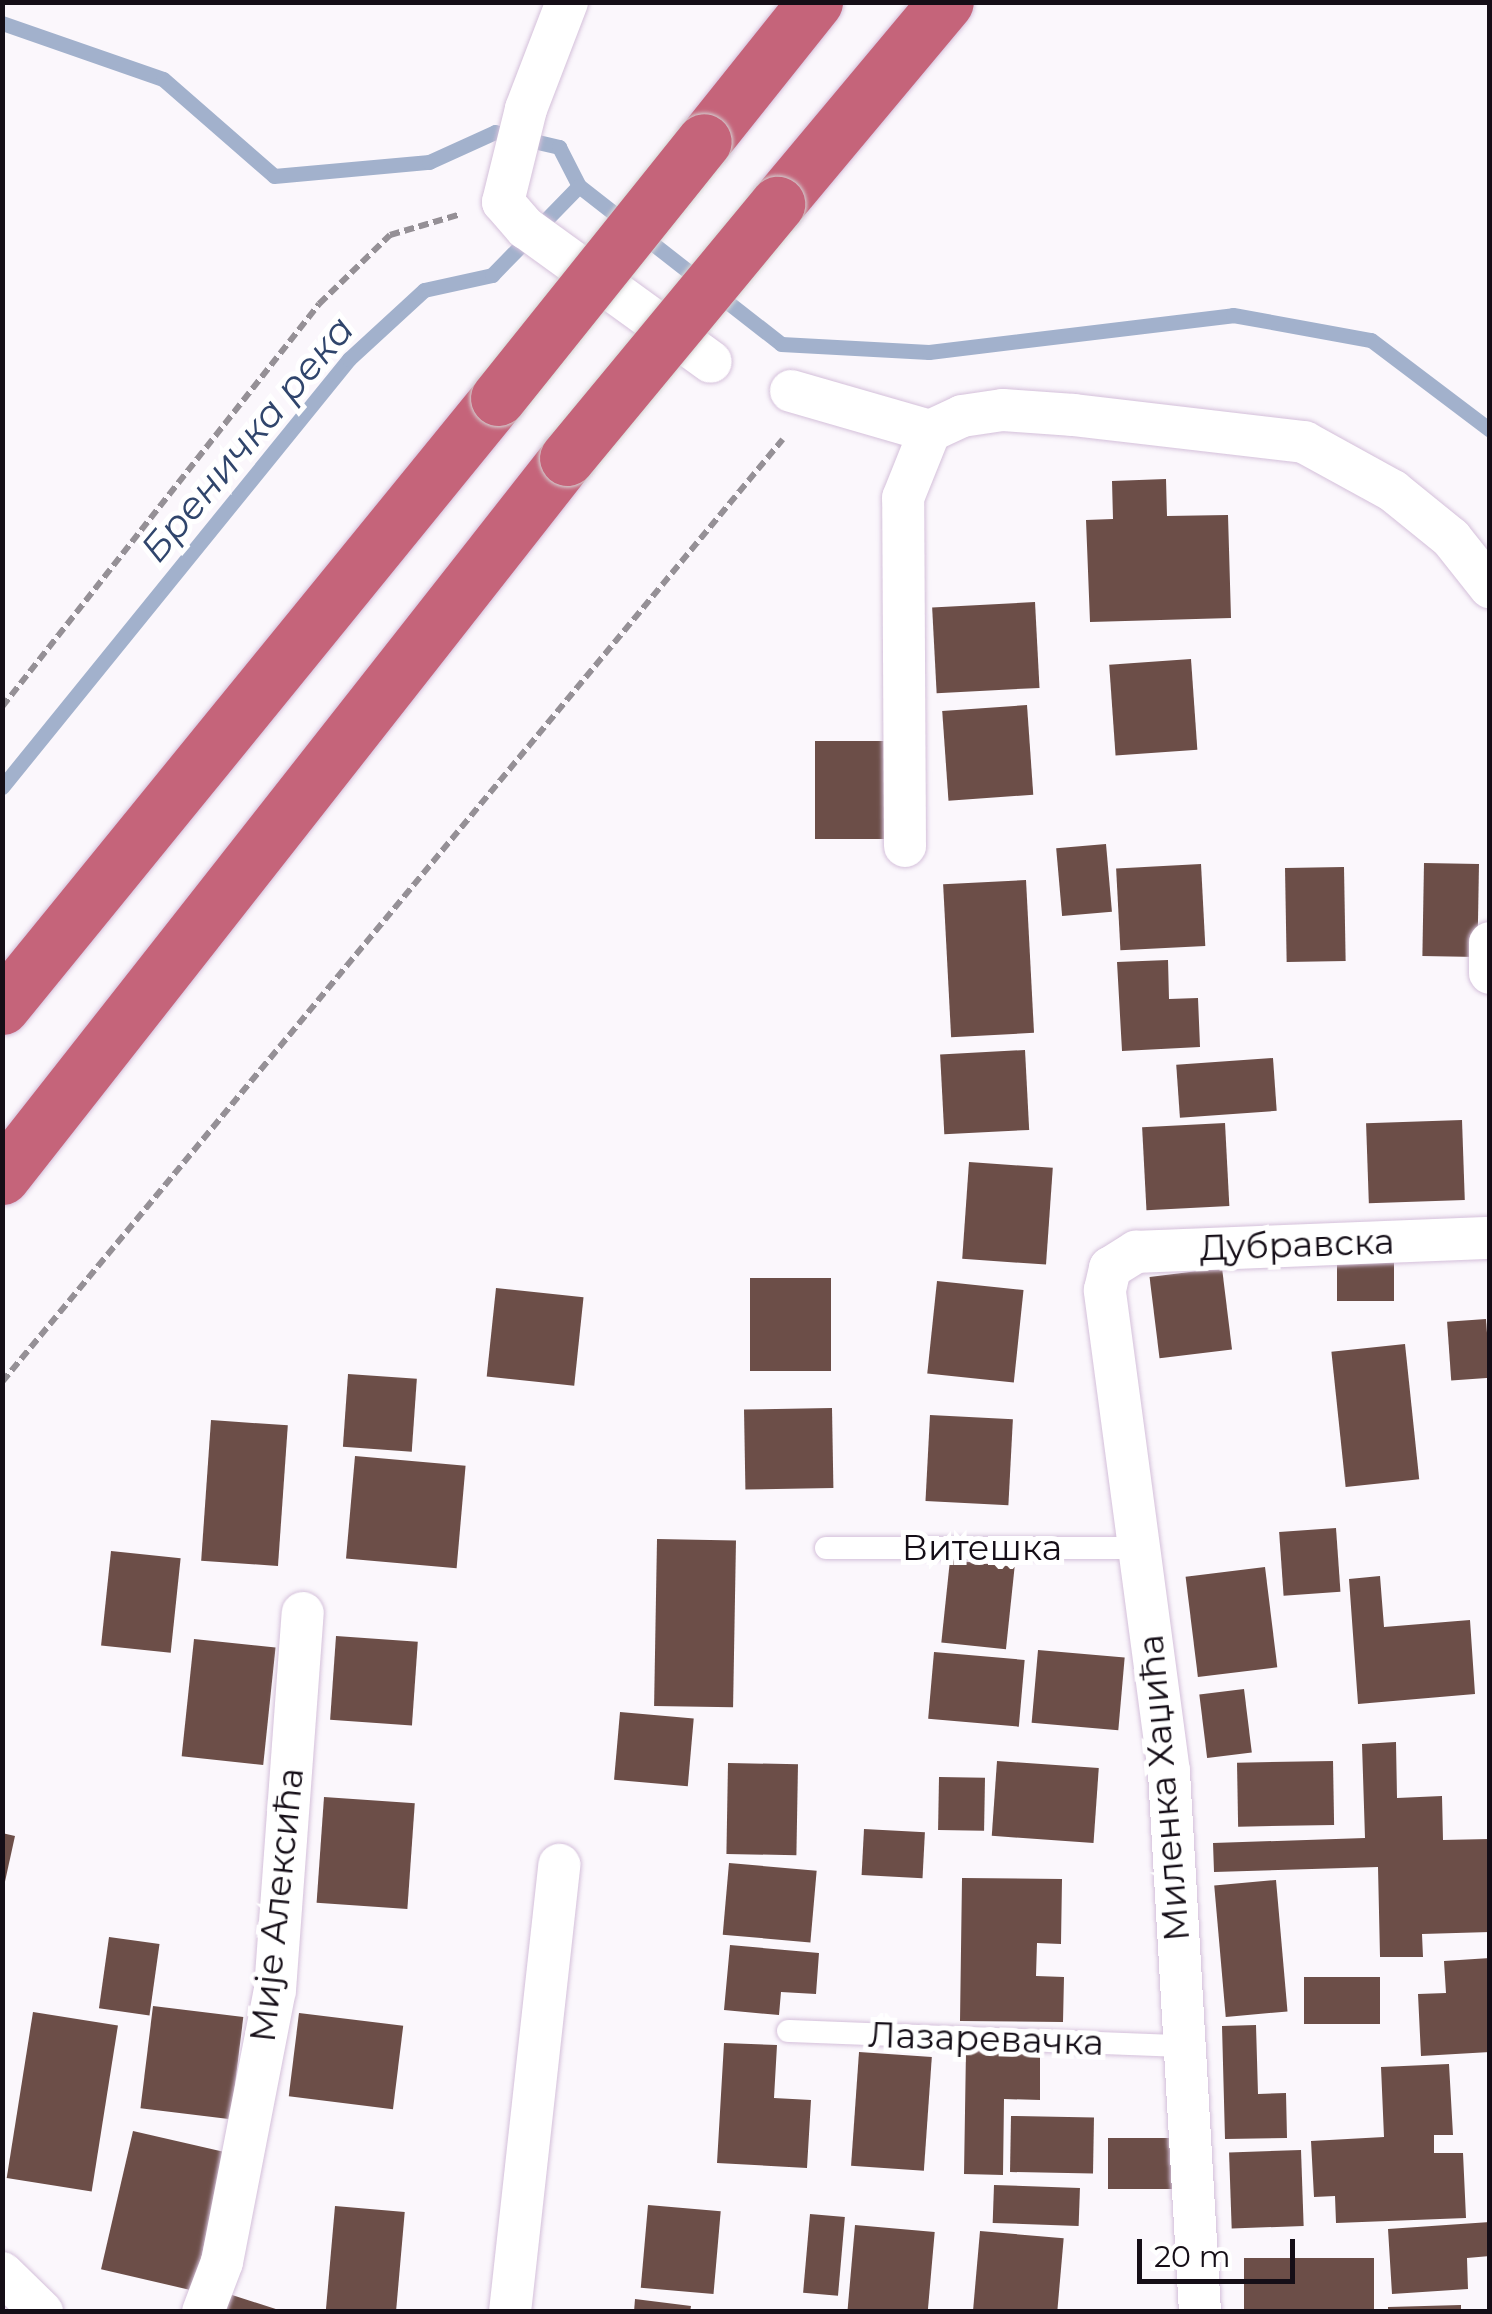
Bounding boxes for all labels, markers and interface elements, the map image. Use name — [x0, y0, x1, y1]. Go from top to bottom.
water label: Бреничка река — [131, 307, 363, 571]
street label: Дубравска — [1199, 1221, 1395, 1269]
street label: Витешка — [902, 1527, 1062, 1569]
street label: Миленка Хаџића — [1130, 1633, 1198, 1943]
street label: Мије Алексића — [242, 1766, 312, 2044]
street label: Лазаревачка — [868, 2014, 1104, 2064]
scale bar — [1142, 2219, 1300, 2281]
text: 20 m — [1154, 2238, 1231, 2275]

